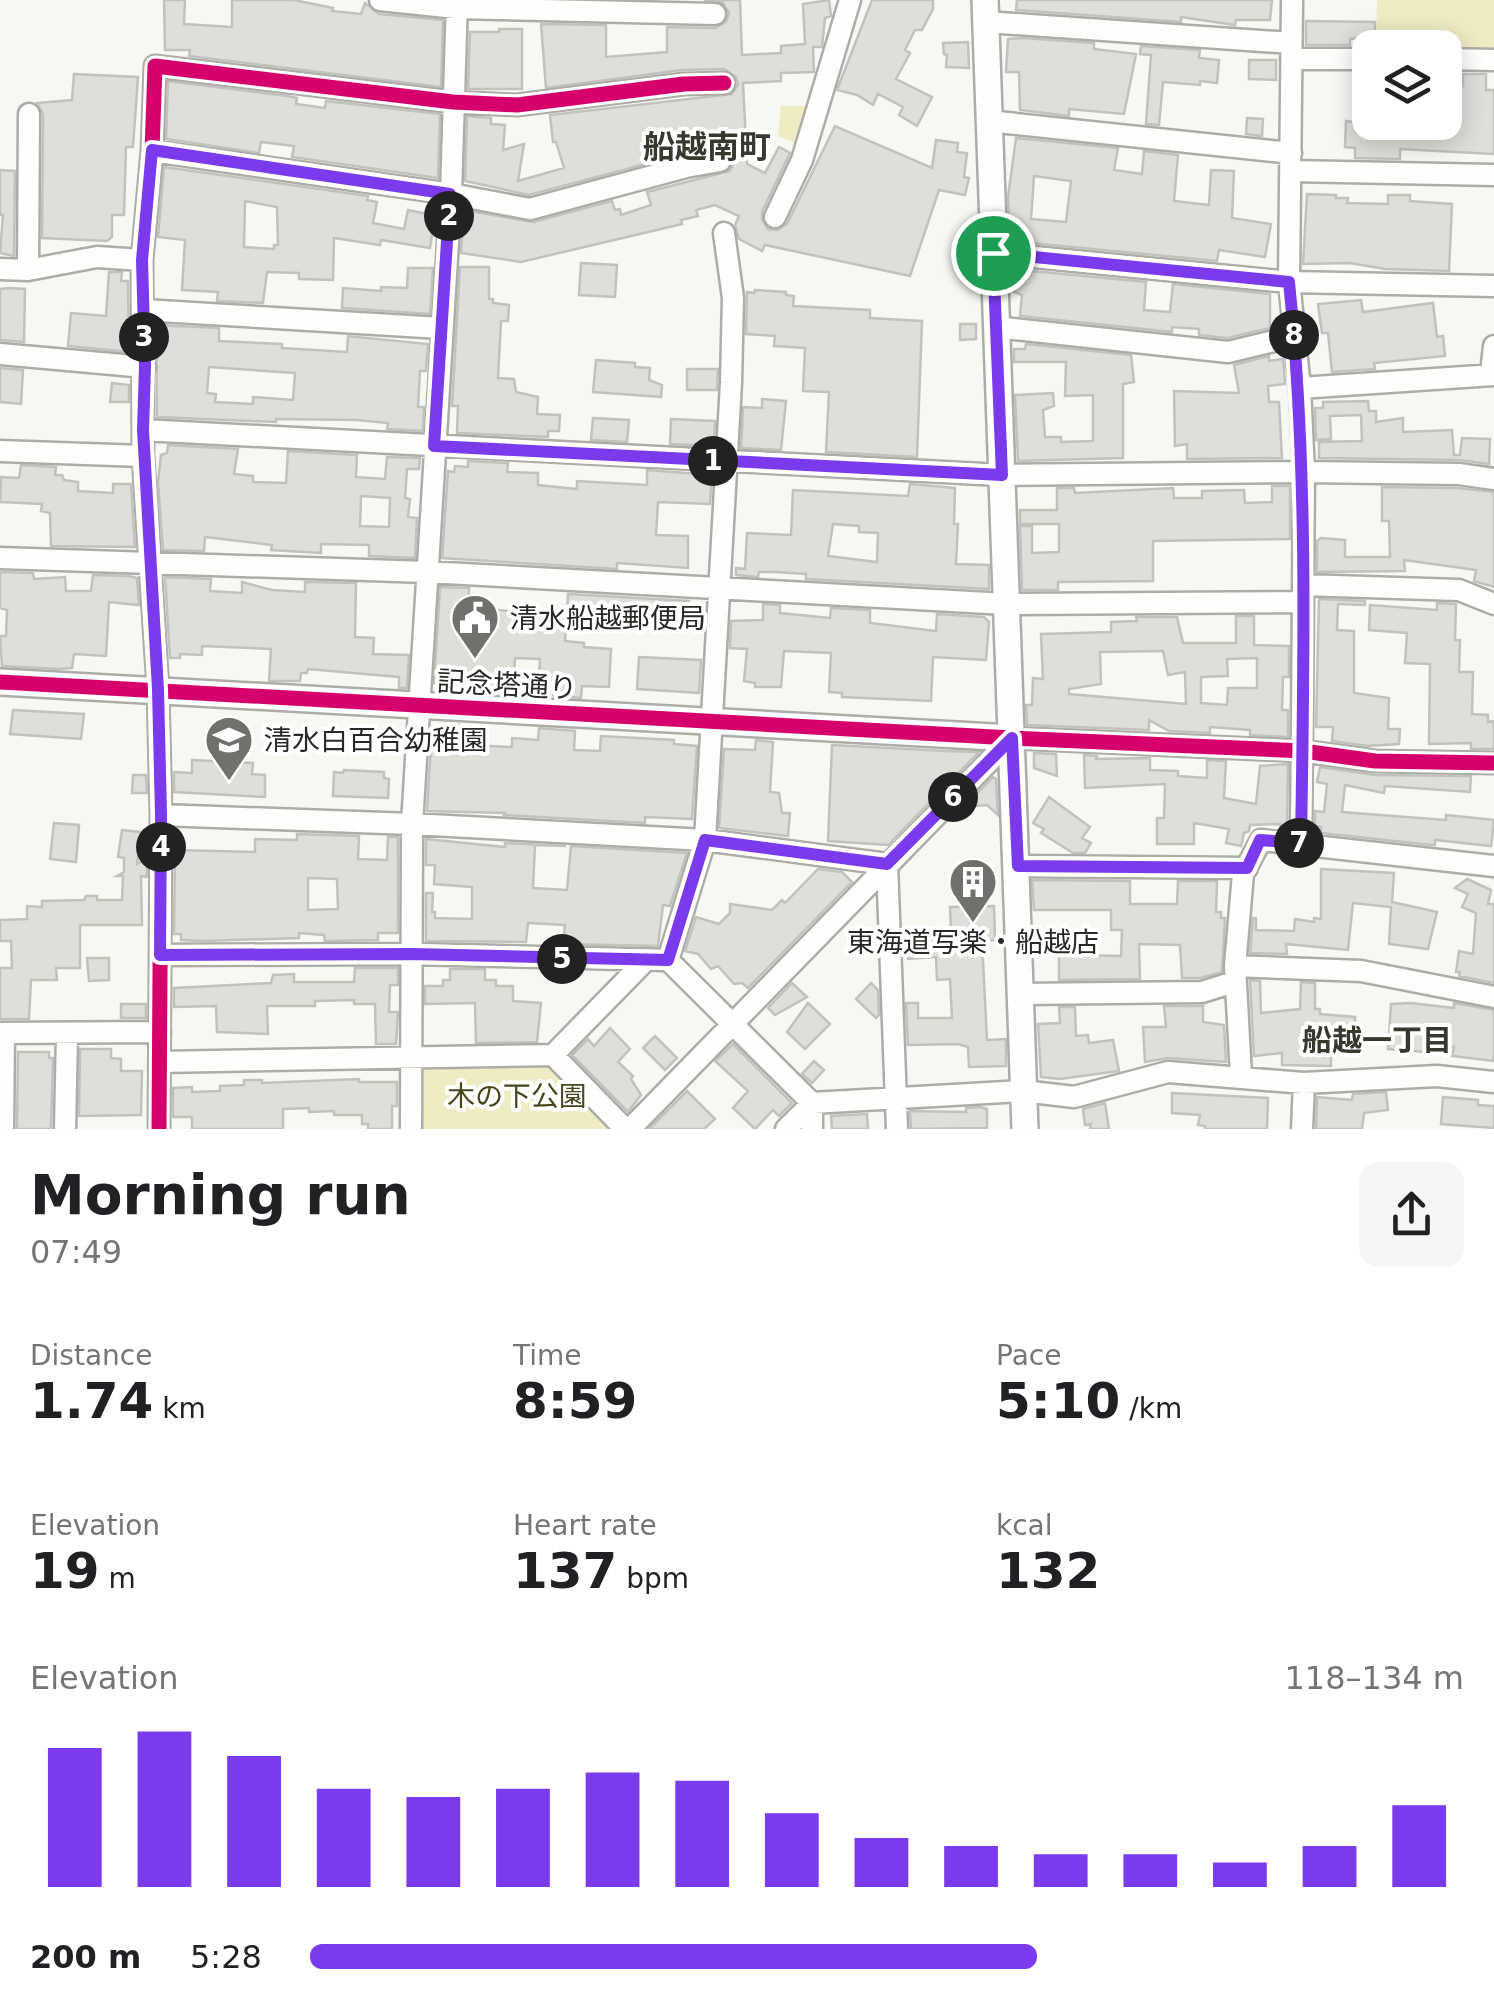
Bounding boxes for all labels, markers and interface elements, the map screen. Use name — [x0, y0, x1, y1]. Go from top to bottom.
map controls — [1352, 30, 1462, 140]
button: layers — [1352, 30, 1462, 140]
district label: 船越南町 — [643, 128, 771, 166]
pin: 2 — [424, 191, 474, 241]
text: 2 — [439, 199, 459, 232]
pin — [951, 211, 1036, 296]
icon: arrive — [966, 226, 1021, 281]
pin: 8 — [1269, 310, 1319, 360]
pin: 3 — [119, 312, 169, 362]
text: 8 — [1284, 318, 1304, 351]
text: 3 — [134, 320, 154, 353]
pin: 1 — [688, 436, 738, 486]
text: 1 — [703, 444, 723, 477]
public building icon: 清水船越郵便局 — [449, 592, 501, 660]
place label: 清水船越郵便局 — [510, 602, 706, 635]
street label: 記念塔通り — [436, 665, 578, 705]
school or university icon: 清水白百合幼稚園 — [203, 714, 255, 782]
place label: 清水白百合幼稚園 — [264, 724, 488, 757]
pin: 6 — [928, 772, 978, 822]
text: 6 — [943, 780, 963, 813]
pin: 7 — [1274, 818, 1324, 868]
pin: 4 — [136, 822, 186, 872]
text: 7 — [1289, 826, 1309, 859]
text: 4 — [151, 830, 171, 863]
building icon: 東海道写楽・船越店 — [947, 856, 999, 924]
place label: 東海道写楽・船越店 — [847, 926, 1099, 959]
pin: 5 — [537, 934, 587, 984]
text: 5 — [552, 942, 572, 975]
district label: 船越一丁目 — [1302, 1023, 1452, 1058]
park label: 木の下公園 — [447, 1080, 587, 1113]
button: share — [1359, 1162, 1464, 1267]
text: Morning run — [30, 1163, 411, 1227]
text: 07:49 — [30, 1233, 122, 1271]
text: Distance — [30, 1339, 152, 1372]
text: Time — [513, 1339, 582, 1372]
text: Pace — [996, 1339, 1061, 1372]
text: 1.74 — [30, 1372, 153, 1430]
text: 8:59 — [513, 1372, 637, 1430]
text: 5:10 — [996, 1372, 1120, 1430]
text: km — [153, 1392, 206, 1425]
text: /km — [1120, 1392, 1182, 1425]
text: Elevation — [30, 1509, 160, 1542]
text: Heart rate — [513, 1509, 657, 1542]
text: kcal — [996, 1509, 1053, 1542]
text: 19 — [30, 1542, 100, 1600]
text: 137 — [513, 1542, 617, 1600]
text: 132 — [996, 1542, 1100, 1600]
text: m — [100, 1562, 136, 1595]
text: bpm — [617, 1562, 689, 1595]
text: Elevation — [30, 1659, 179, 1697]
text: 118–134 m — [1285, 1659, 1464, 1697]
text: 200 m — [30, 1938, 141, 1976]
text: 5:28 — [190, 1938, 262, 1976]

